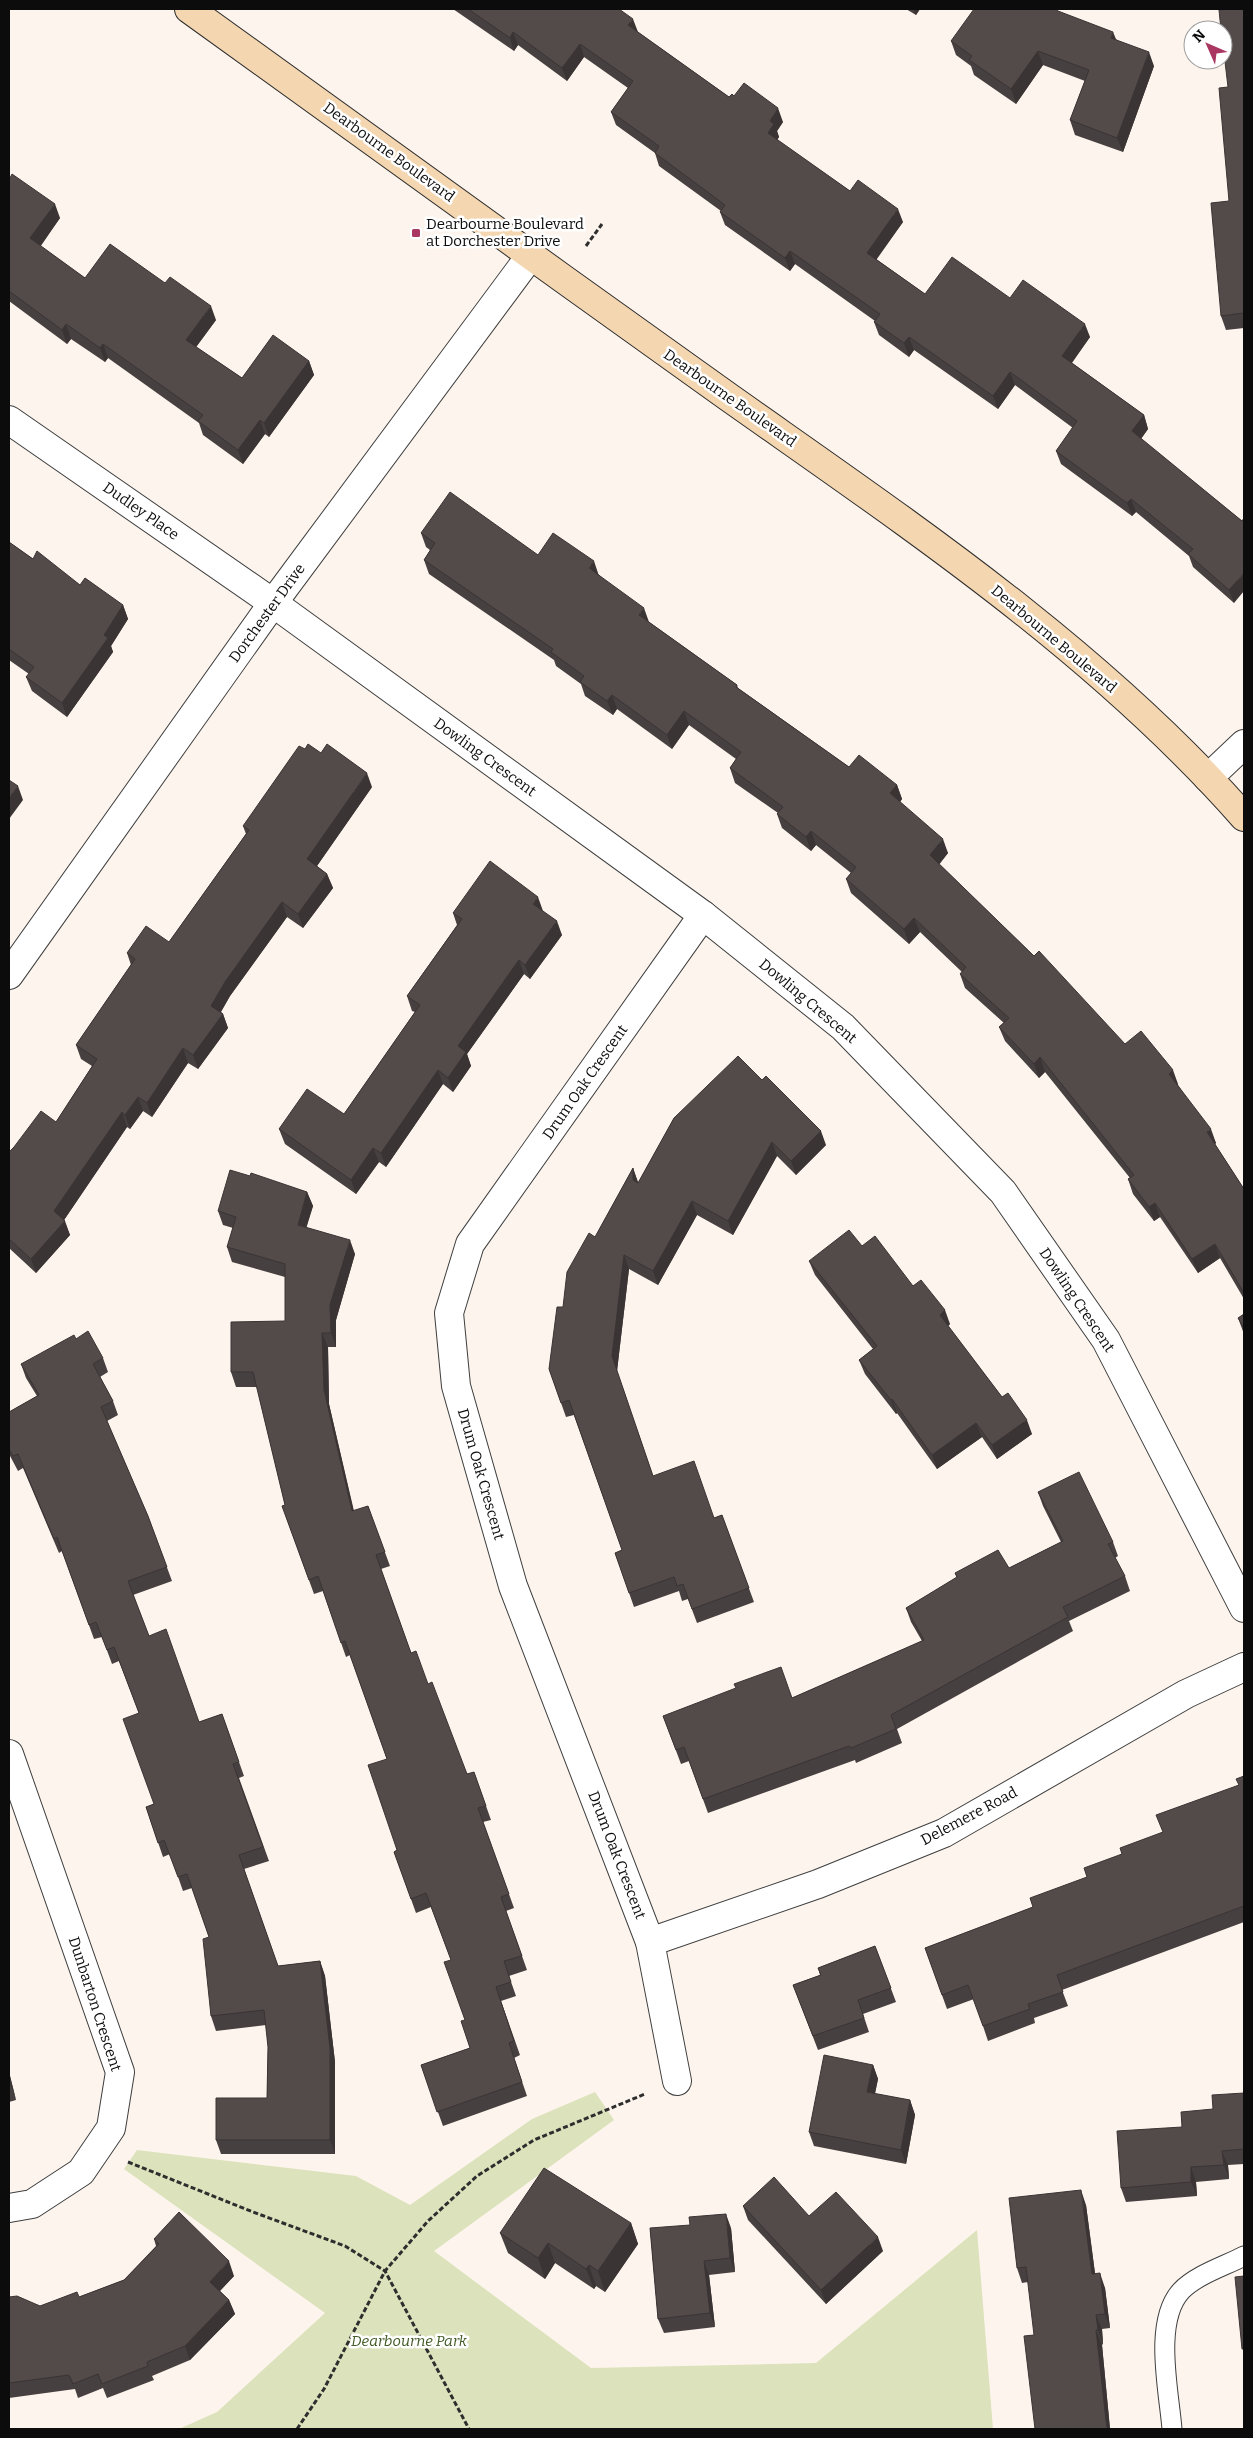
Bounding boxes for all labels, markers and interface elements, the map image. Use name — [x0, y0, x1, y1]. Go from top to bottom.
north arrow — [1183, 20, 1233, 70]
text: N — [1189, 26, 1209, 46]
street label: Dearbourne Boulevard — [320, 98, 458, 206]
place label: Dearbourne Boulevard at Dorchester Drive — [426, 215, 584, 250]
marker: Dearbourne Boulevard at Dorchester Drive — [410, 227, 422, 239]
street label: Dearbourne Boulevard — [660, 345, 800, 451]
street label: Dudley Place — [100, 478, 182, 544]
street label: Dorchester Drive — [225, 560, 309, 666]
street label: Dearbourne Boulevard — [988, 581, 1120, 697]
street label: Dowling Crescent — [430, 714, 540, 800]
street label: Dowling Crescent — [755, 955, 861, 1047]
street label: Drum Oak Crescent — [539, 1021, 632, 1143]
street label: Dowling Crescent — [1035, 1244, 1119, 1356]
street label: Drum Oak Crescent — [454, 1406, 509, 1542]
street label: Delemere Road — [918, 1783, 1020, 1849]
street label: Drum Oak Crescent — [584, 1788, 650, 1922]
street label: Dunbarton Crescent — [65, 1934, 125, 2074]
park label: Dearbourne Park — [351, 2332, 468, 2350]

